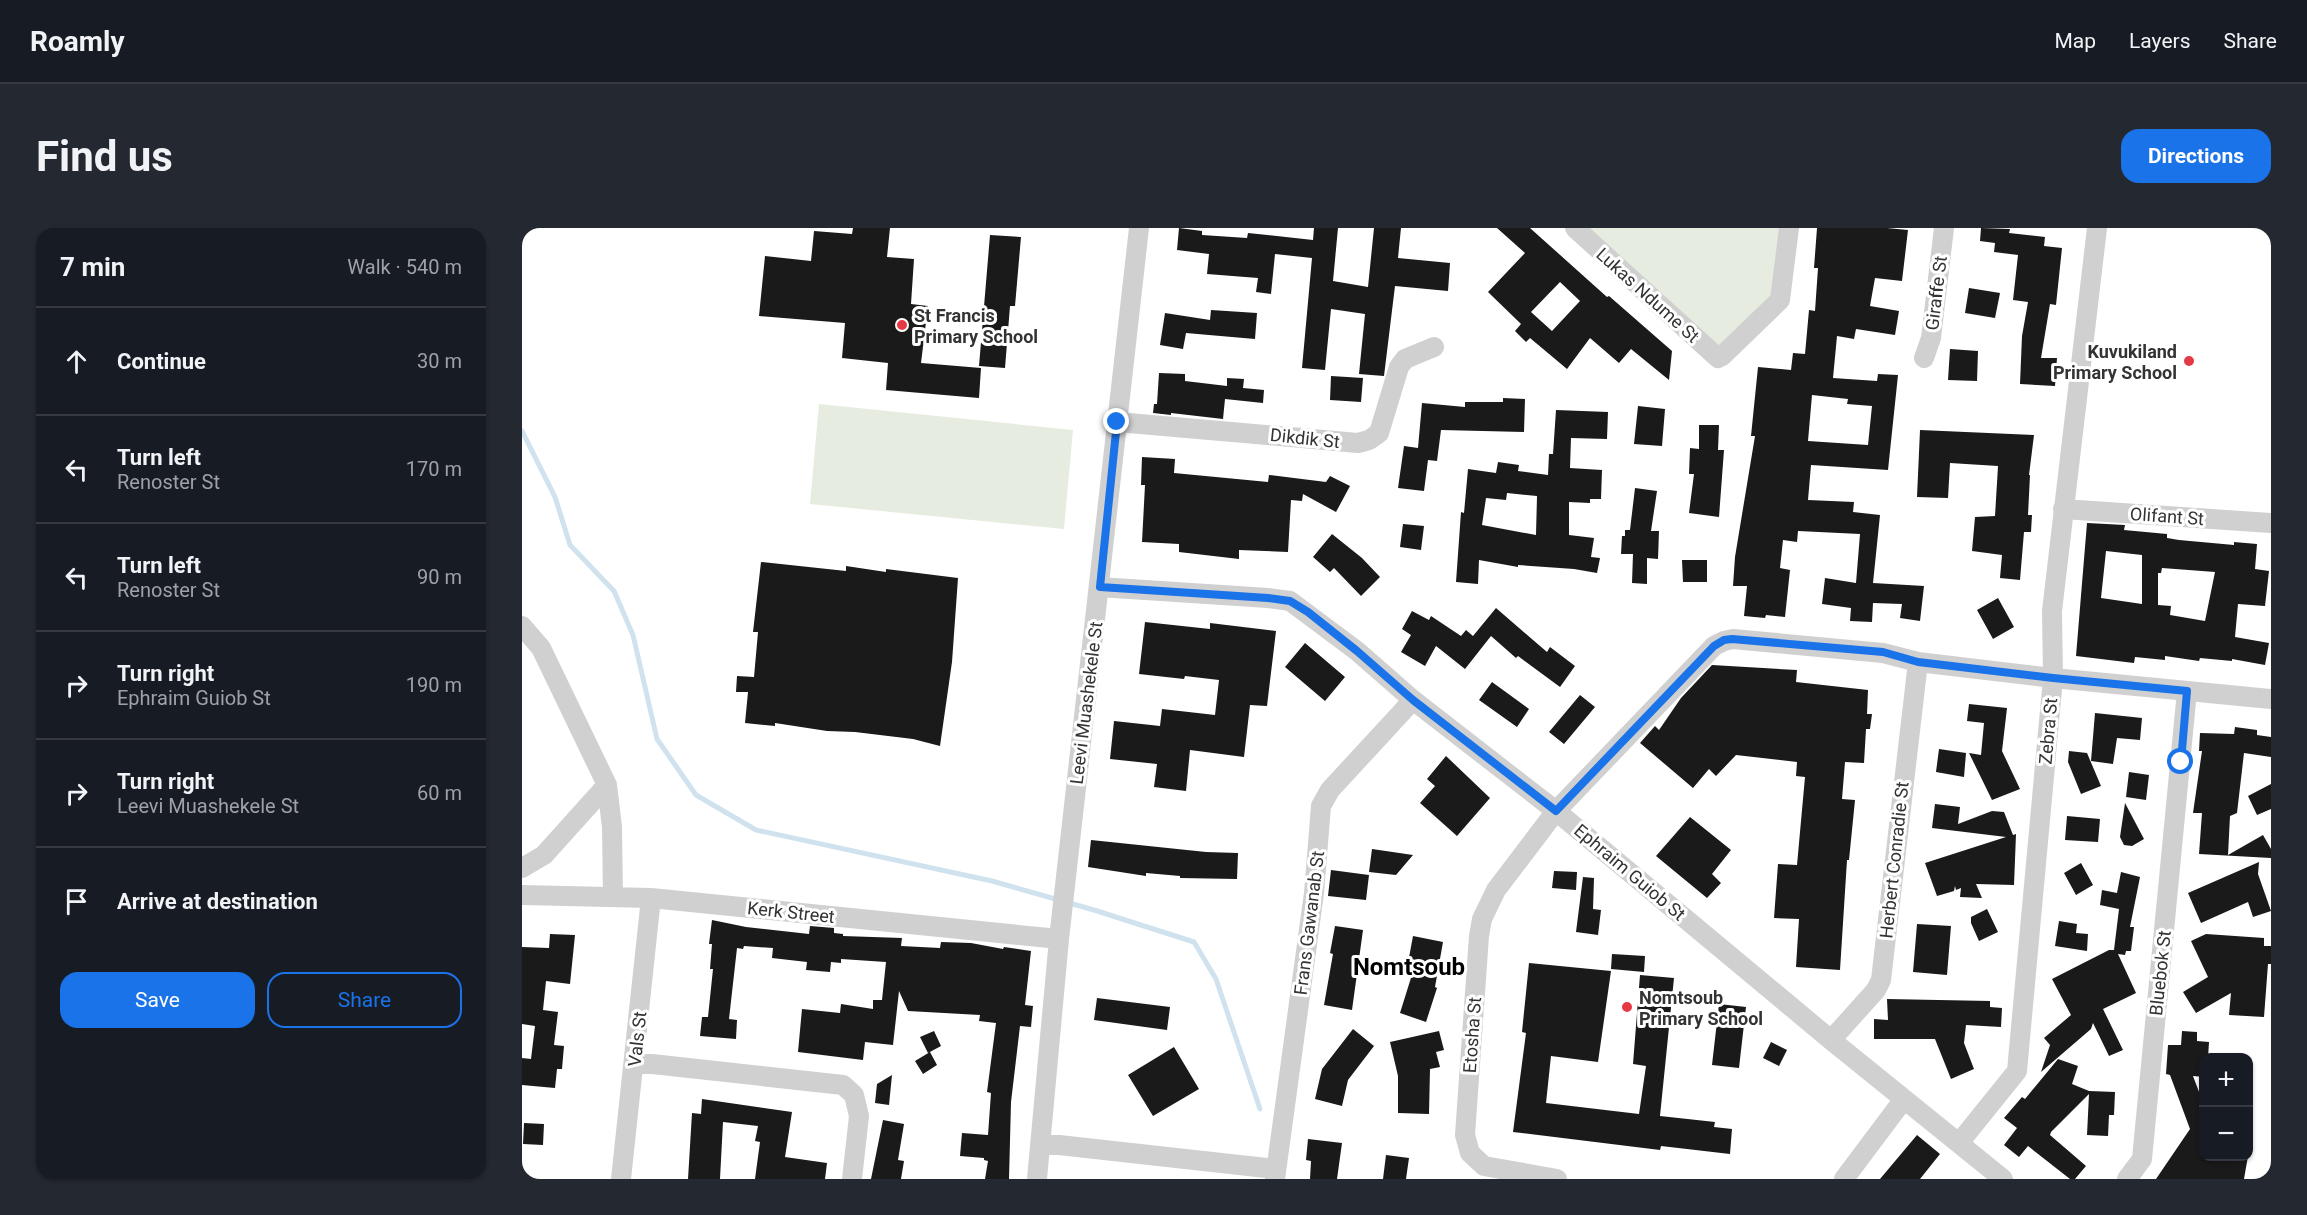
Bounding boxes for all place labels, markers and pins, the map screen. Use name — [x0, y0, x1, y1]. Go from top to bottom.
place label: St Francis Primary School — [914, 305, 1038, 347]
marker: St Francis Primary School — [895, 318, 909, 332]
place label: Kuvukiland Primary School — [2053, 341, 2177, 383]
marker: Kuvukiland Primary School — [2182, 354, 2196, 368]
place label: Nomtsoub Primary School — [1639, 987, 1763, 1029]
marker: Nomtsoub Primary School — [1620, 1000, 1634, 1014]

